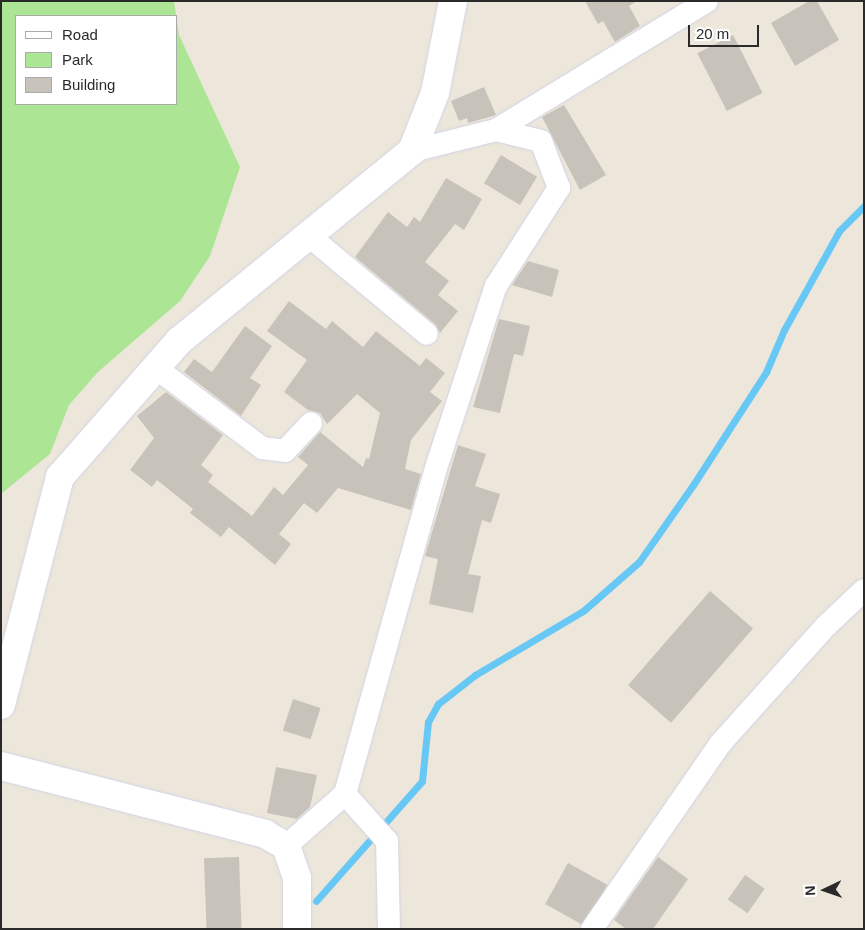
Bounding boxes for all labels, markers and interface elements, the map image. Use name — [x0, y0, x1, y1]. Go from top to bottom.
legend — [15, 15, 178, 105]
scale bar — [690, 15, 761, 47]
text: 20 m — [696, 25, 729, 42]
text: Road — [62, 26, 98, 43]
text: Park — [62, 51, 93, 68]
text: Building — [62, 76, 115, 93]
north arrow — [800, 865, 850, 915]
text: N — [802, 885, 818, 896]

